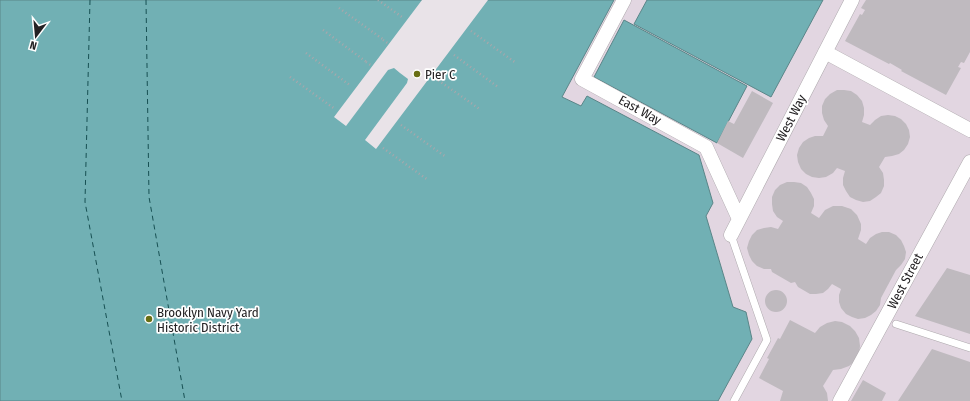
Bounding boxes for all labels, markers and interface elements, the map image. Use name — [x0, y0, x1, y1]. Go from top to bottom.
north arrow — [16, 16, 56, 56]
text: N — [28, 38, 38, 52]
place label: Pier C — [425, 67, 456, 82]
marker: Pier C — [412, 69, 422, 79]
street label: East Way — [616, 92, 664, 128]
street label: West Way — [773, 92, 809, 144]
street label: West Street — [884, 250, 926, 311]
place label: Brooklyn Navy Yard Historic District — [157, 305, 259, 335]
marker: Brooklyn Navy Yard Historic District — [144, 314, 154, 324]

